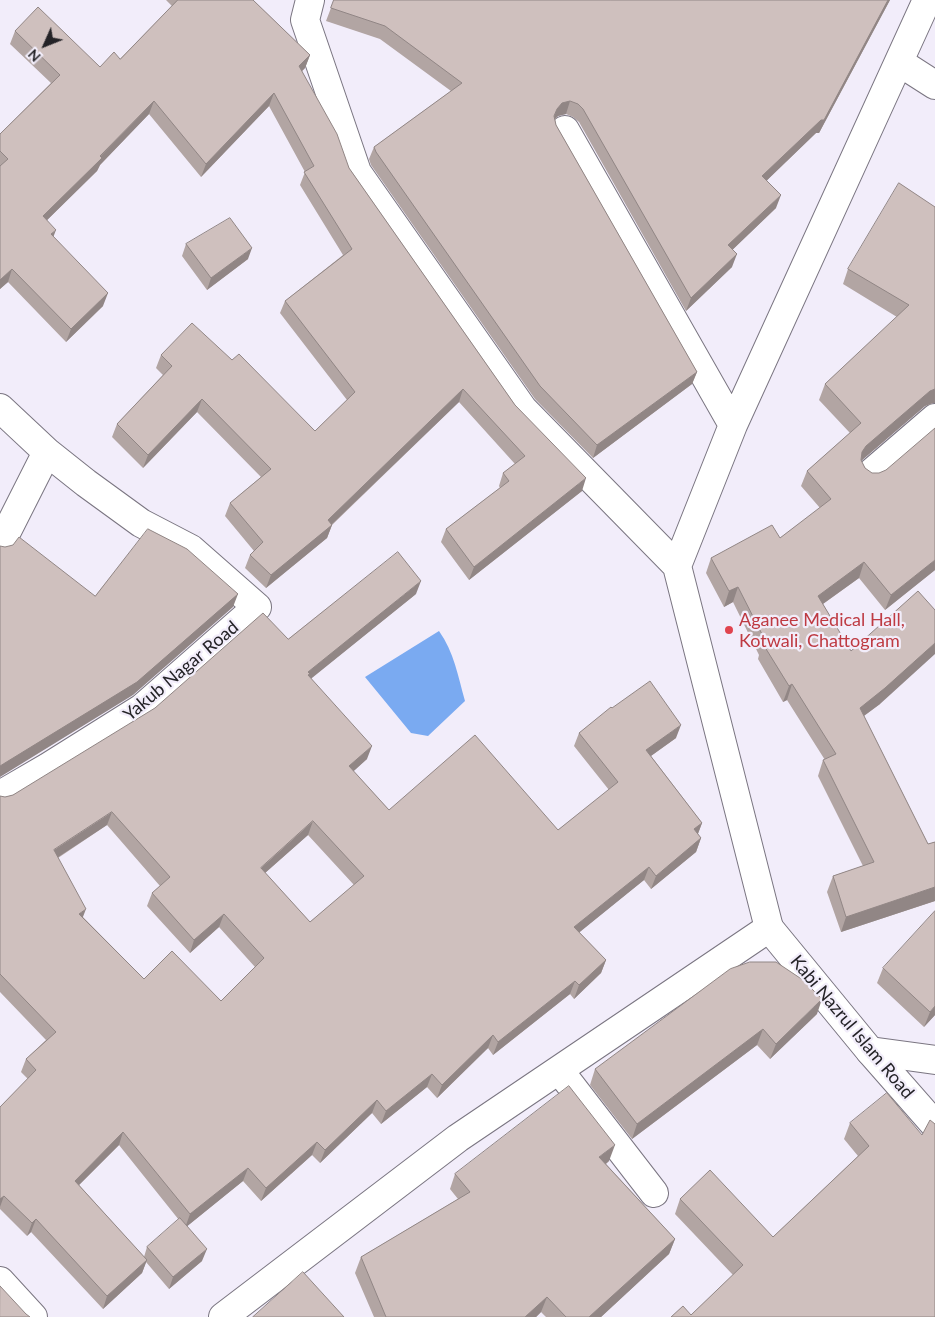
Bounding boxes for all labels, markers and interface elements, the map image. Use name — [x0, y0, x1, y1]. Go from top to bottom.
north arrow — [20, 20, 70, 70]
text: N — [24, 46, 44, 66]
place label: Aganee Medical Hall, Kotwali, Chattogram — [739, 609, 905, 652]
street label: Yakub Nagar Road — [119, 616, 243, 726]
marker: Aganee Medical Hall, Kotwali, Chattogram — [723, 624, 735, 636]
street label: Kabi Nazrul Islam Road — [786, 951, 918, 1103]

